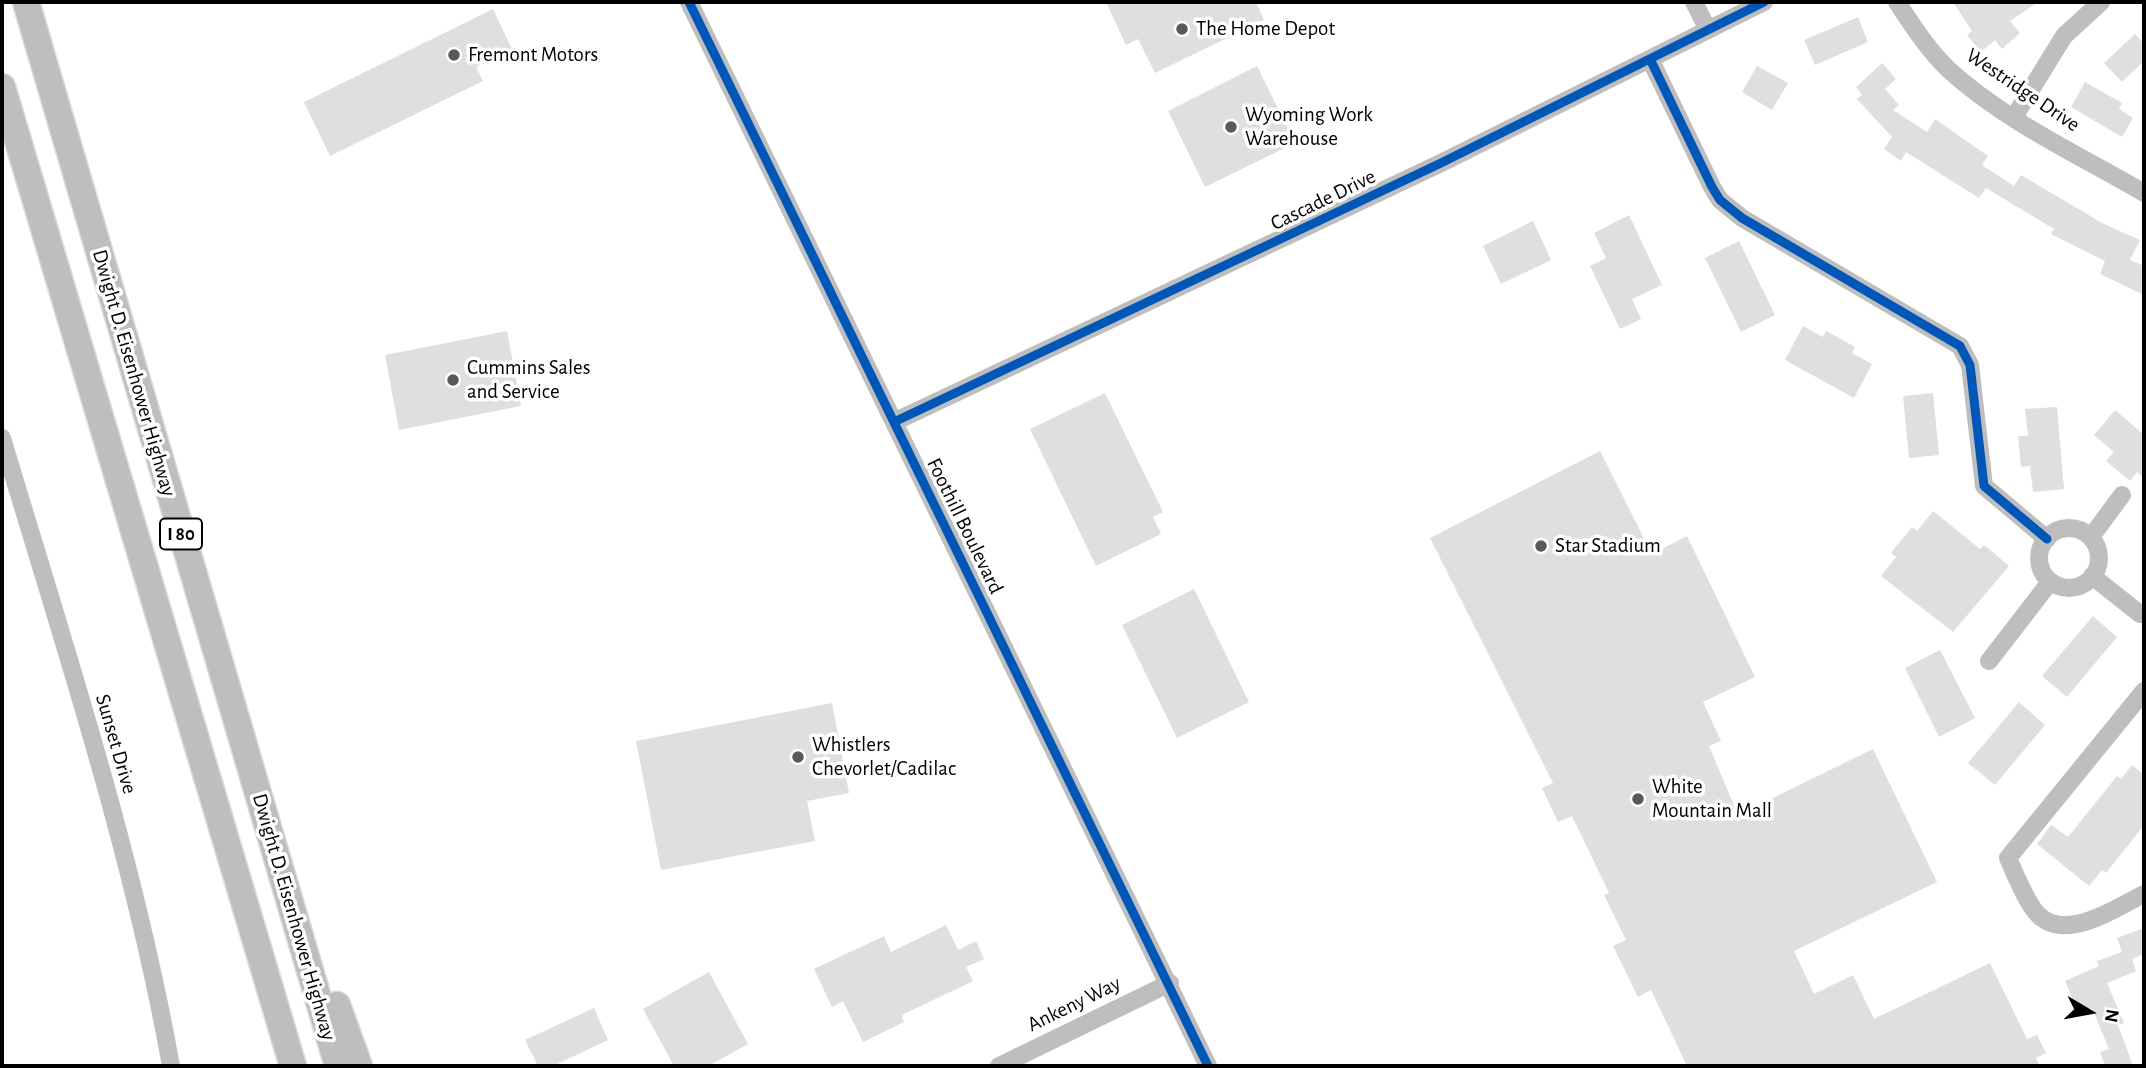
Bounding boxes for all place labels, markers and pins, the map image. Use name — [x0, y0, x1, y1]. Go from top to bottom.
place label: The Home Depot — [1196, 16, 1335, 42]
marker: The Home Depot — [1174, 21, 1190, 37]
place label: Fremont Motors — [468, 42, 598, 68]
marker: Fremont Motors — [446, 47, 462, 63]
place label: Wyoming Work Warehouse — [1245, 102, 1373, 152]
marker: Wyoming Work Warehouse — [1223, 119, 1239, 135]
place label: Cummins Sales and Service — [467, 355, 591, 405]
marker: Cummins Sales and Service — [445, 372, 461, 388]
place label: Star Stadium — [1555, 533, 1661, 559]
marker: Star Stadium — [1533, 538, 1549, 554]
place label: Whistlers Chevorlet/Cadilac — [812, 732, 956, 782]
marker: Whistlers Chevorlet/Cadilac — [790, 749, 806, 765]
place label: White Mountain Mall — [1652, 774, 1772, 824]
marker: White Mountain Mall — [1630, 791, 1646, 807]

